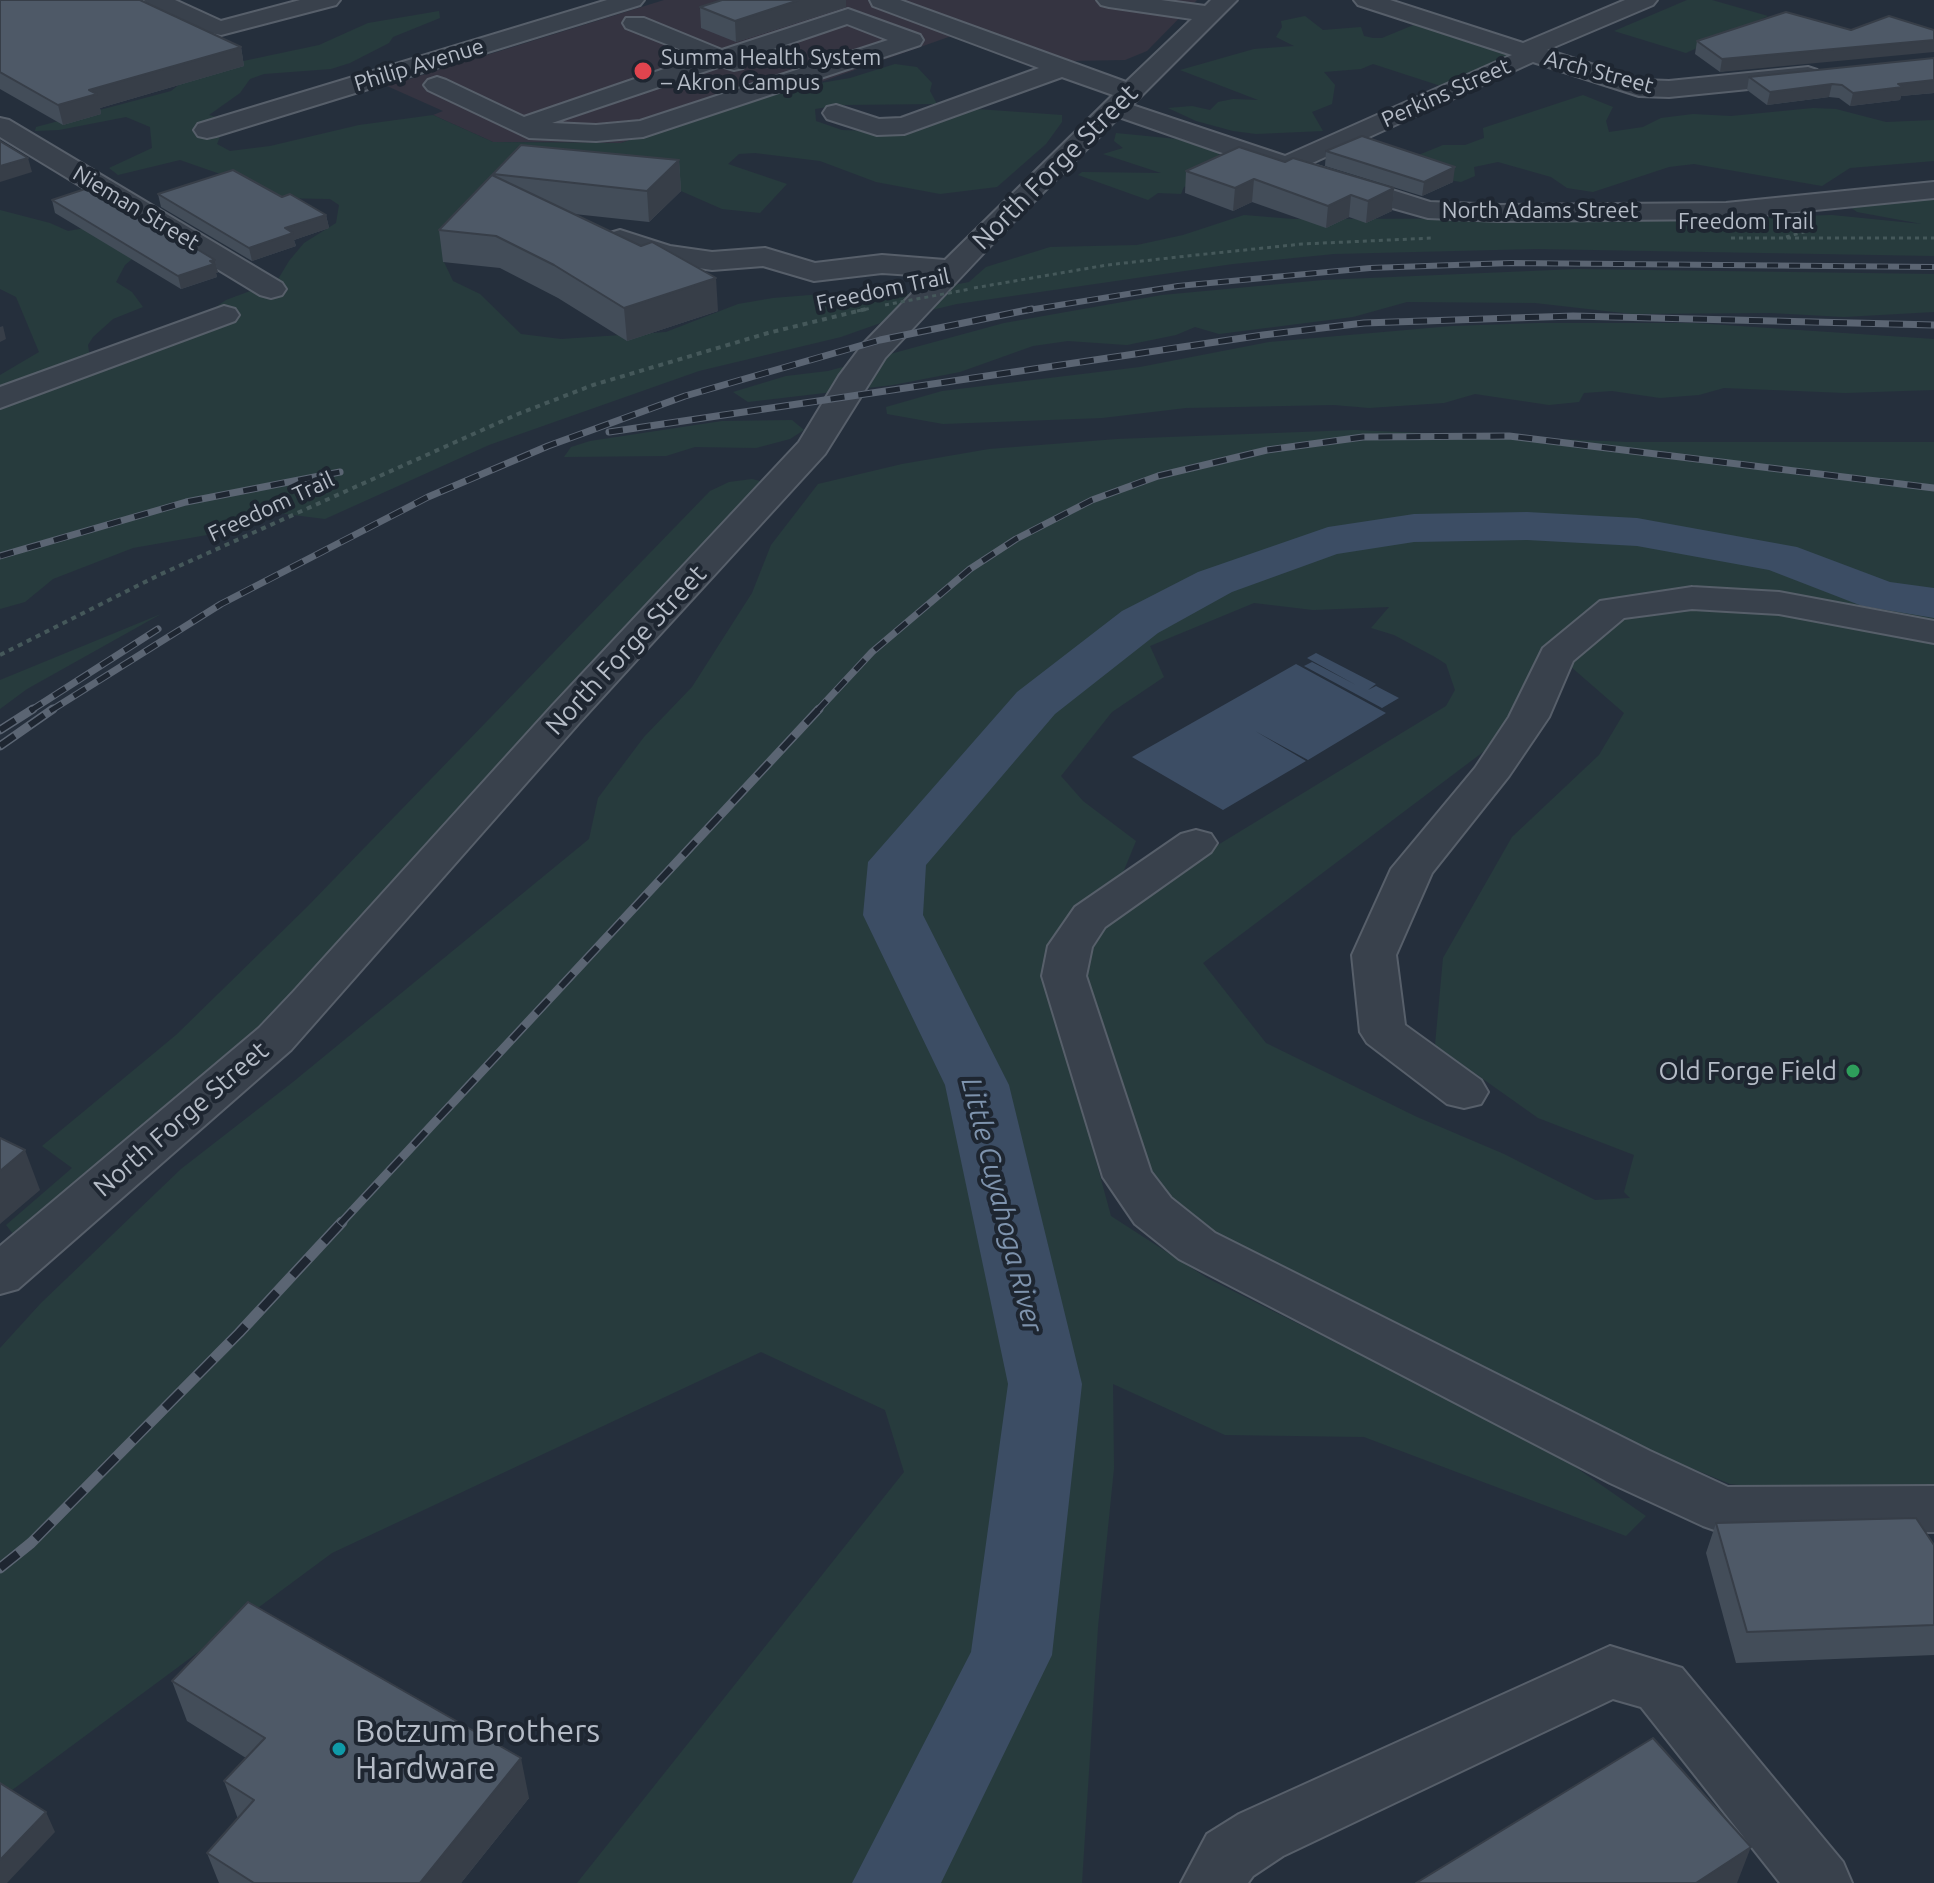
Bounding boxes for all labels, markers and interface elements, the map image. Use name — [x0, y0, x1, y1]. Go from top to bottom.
street label: Philip Avenue — [351, 33, 487, 97]
place label: Summa Health System – Akron Campus — [661, 45, 881, 96]
street label: Arch Street — [1542, 45, 1656, 99]
street label: Perkins Street — [1377, 53, 1515, 133]
marker: Summa Health System – Akron Campus — [632, 60, 654, 82]
street label: North Forge Street — [966, 78, 1144, 256]
street label: Nieman Street — [68, 160, 204, 256]
street label: North Adams Street — [1442, 198, 1638, 224]
street label: Freedom Trail — [1678, 209, 1814, 235]
street label: Freedom Trail — [814, 263, 952, 317]
street label: Freedom Trail — [204, 466, 338, 548]
street label: North Forge Street — [539, 558, 713, 742]
street label: North Forge Street — [87, 1035, 275, 1203]
place label: Old Forge Field — [1659, 1055, 1837, 1087]
marker: Old Forge Field — [1844, 1062, 1862, 1080]
water label: Little Cuyahoga River — [954, 1074, 1050, 1336]
place label: Botzum Brothers Hardware — [355, 1712, 600, 1787]
marker: Botzum Brothers Hardware — [330, 1740, 348, 1758]

